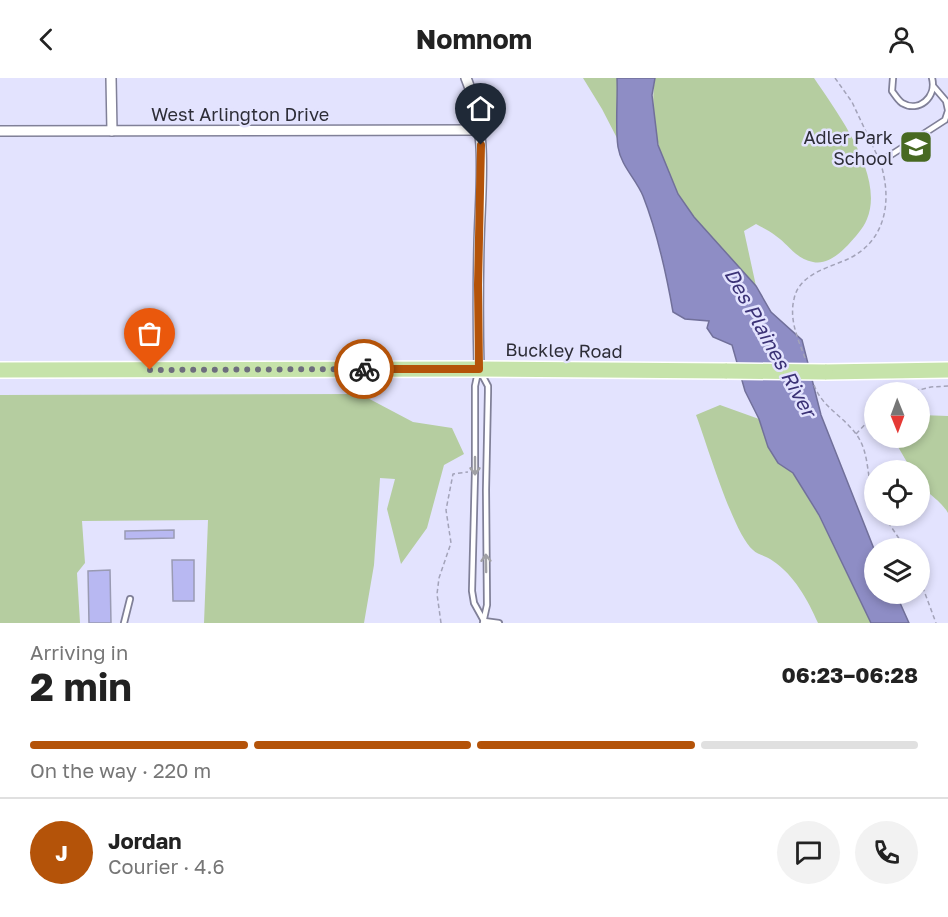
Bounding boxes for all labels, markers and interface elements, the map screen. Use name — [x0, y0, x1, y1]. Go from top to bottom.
icon: back — [30, 23, 63, 56]
text: Nomnom — [416, 23, 532, 55]
icon: person — [885, 23, 918, 56]
pin — [455, 83, 506, 145]
icon: home — [464, 92, 497, 125]
street label: West Arlington Drive — [151, 103, 329, 125]
place label: Adler Park School — [804, 126, 893, 169]
school or university icon: Adler Park School — [898, 129, 934, 165]
water label: Des Plaines River — [720, 264, 823, 423]
pin — [124, 308, 175, 370]
icon: bag — [133, 317, 166, 350]
street label: Buckley Road — [505, 338, 623, 362]
courier — [334, 339, 394, 399]
icon: bike — [348, 353, 381, 386]
north arrow — [864, 382, 930, 448]
map controls — [864, 382, 930, 604]
one-way arrow — [469, 455, 481, 475]
button: locate — [864, 460, 930, 526]
button: layers — [864, 538, 930, 604]
one-way arrow — [480, 553, 492, 573]
text: Arriving in — [30, 640, 128, 664]
text: 06:23–06:28 — [781, 661, 918, 688]
text: 2 min — [30, 663, 132, 710]
text: On the way · 220 m — [30, 758, 211, 782]
button: chat — [777, 821, 840, 884]
button: phone — [855, 821, 918, 884]
text: Jordan — [108, 827, 182, 854]
text: J — [55, 839, 68, 866]
text: Courier · 4.6 — [108, 854, 225, 878]

